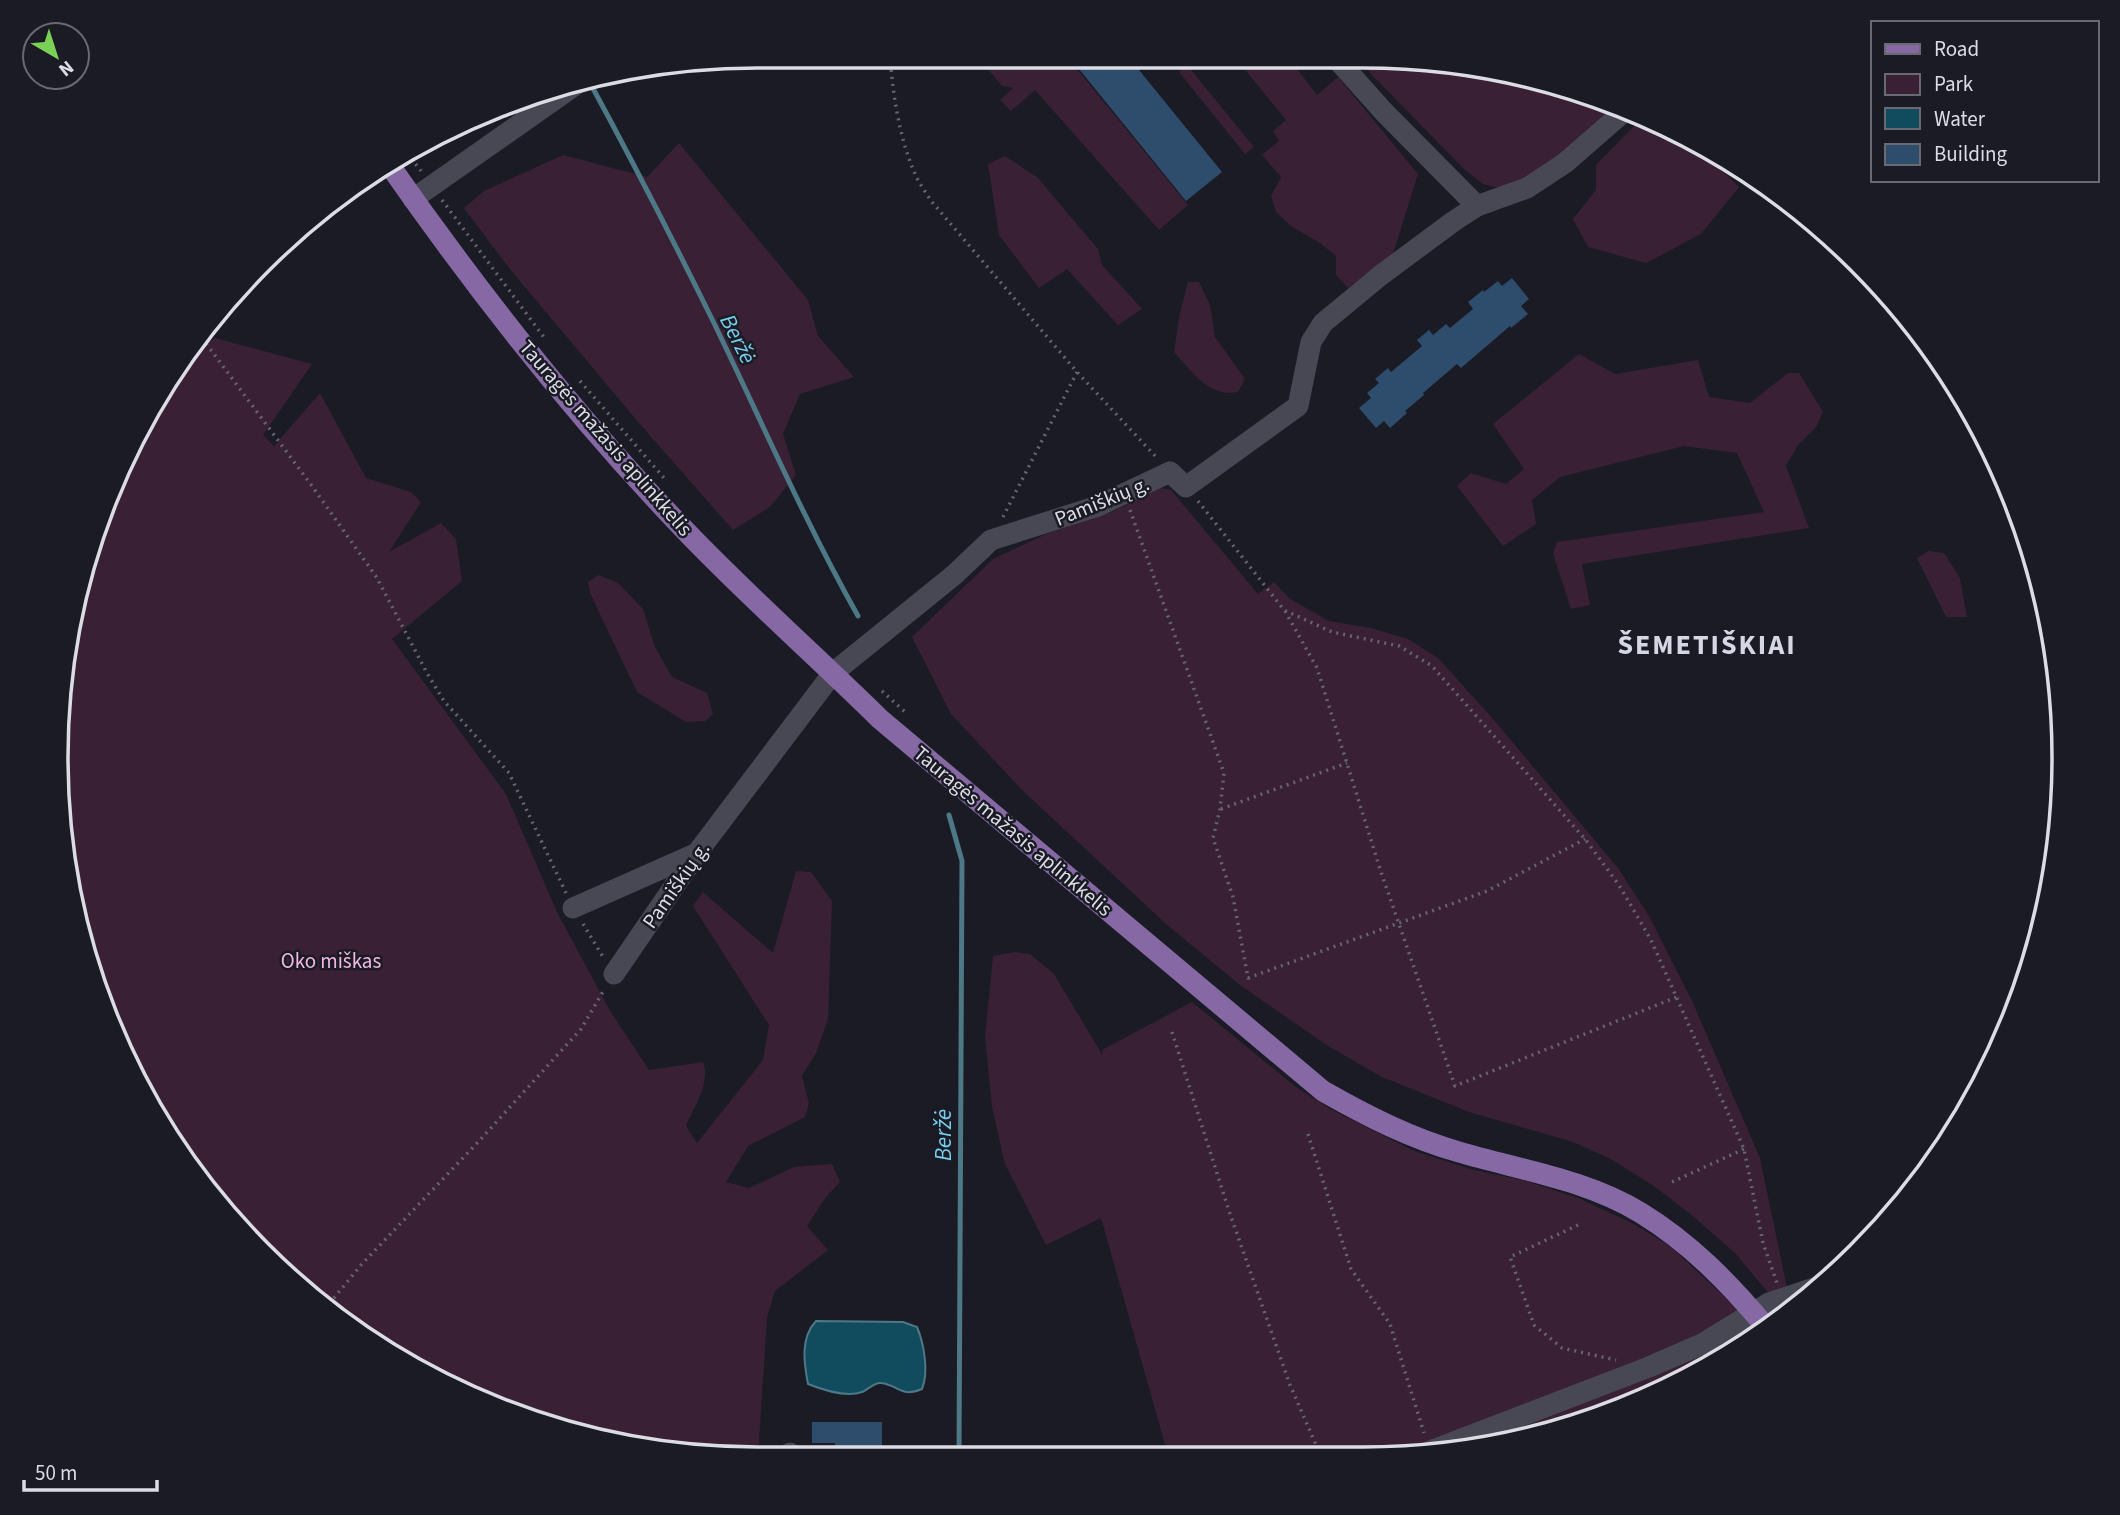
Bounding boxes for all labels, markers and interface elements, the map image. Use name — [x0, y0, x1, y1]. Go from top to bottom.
north arrow — [21, 21, 91, 91]
legend — [1871, 21, 2099, 182]
text: Road — [1934, 34, 1979, 64]
text: N — [52, 54, 79, 83]
text: Park — [1934, 69, 1974, 99]
text: Water — [1934, 104, 1986, 134]
text: Building — [1934, 139, 2008, 169]
water label: Beržė — [711, 308, 765, 370]
street label: Tauragės mažasis aplinkkelis — [512, 333, 700, 543]
street label: Pamiškių g. — [1050, 468, 1154, 534]
district label: ŠEMETIŠKIAI — [1617, 625, 1797, 665]
street label: Tauragės mažasis aplinkkelis — [907, 739, 1119, 923]
street label: Pamiškių g. — [635, 835, 717, 935]
park label: Oko miškas — [281, 946, 381, 976]
water label: Beržė — [927, 1109, 960, 1161]
scale bar — [24, 1448, 158, 1492]
text: 50 m — [35, 1458, 77, 1488]

